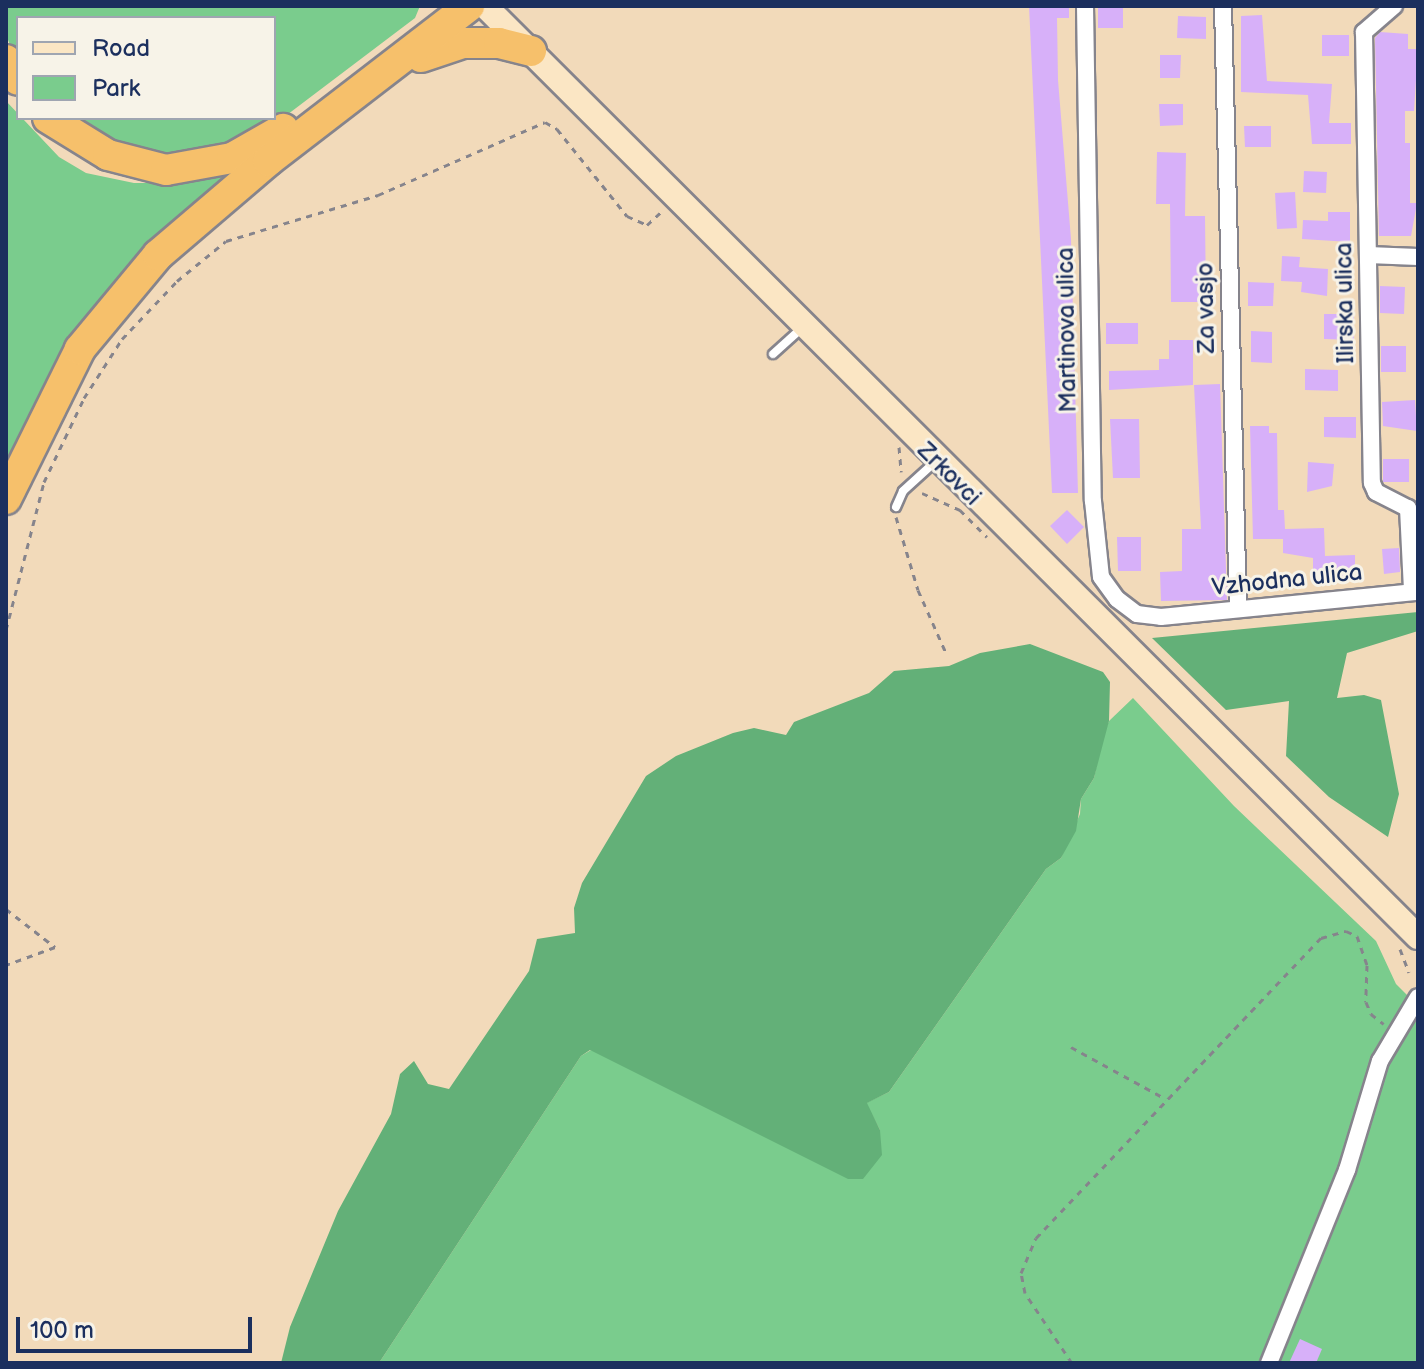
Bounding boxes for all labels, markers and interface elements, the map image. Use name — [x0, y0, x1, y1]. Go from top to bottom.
legend — [16, 16, 276, 120]
text: Road — [92, 34, 150, 63]
text: Park — [92, 74, 140, 103]
street label: Ilirska ulica — [1330, 242, 1360, 364]
street label: Martinova ulica — [1051, 247, 1083, 413]
street label: Za vasjo — [1191, 262, 1221, 354]
street label: Zrkovci — [911, 436, 987, 512]
street label: Vzhodna ulica — [1210, 558, 1364, 602]
scale bar — [20, 1301, 256, 1351]
text: 100 m — [30, 1316, 94, 1345]

